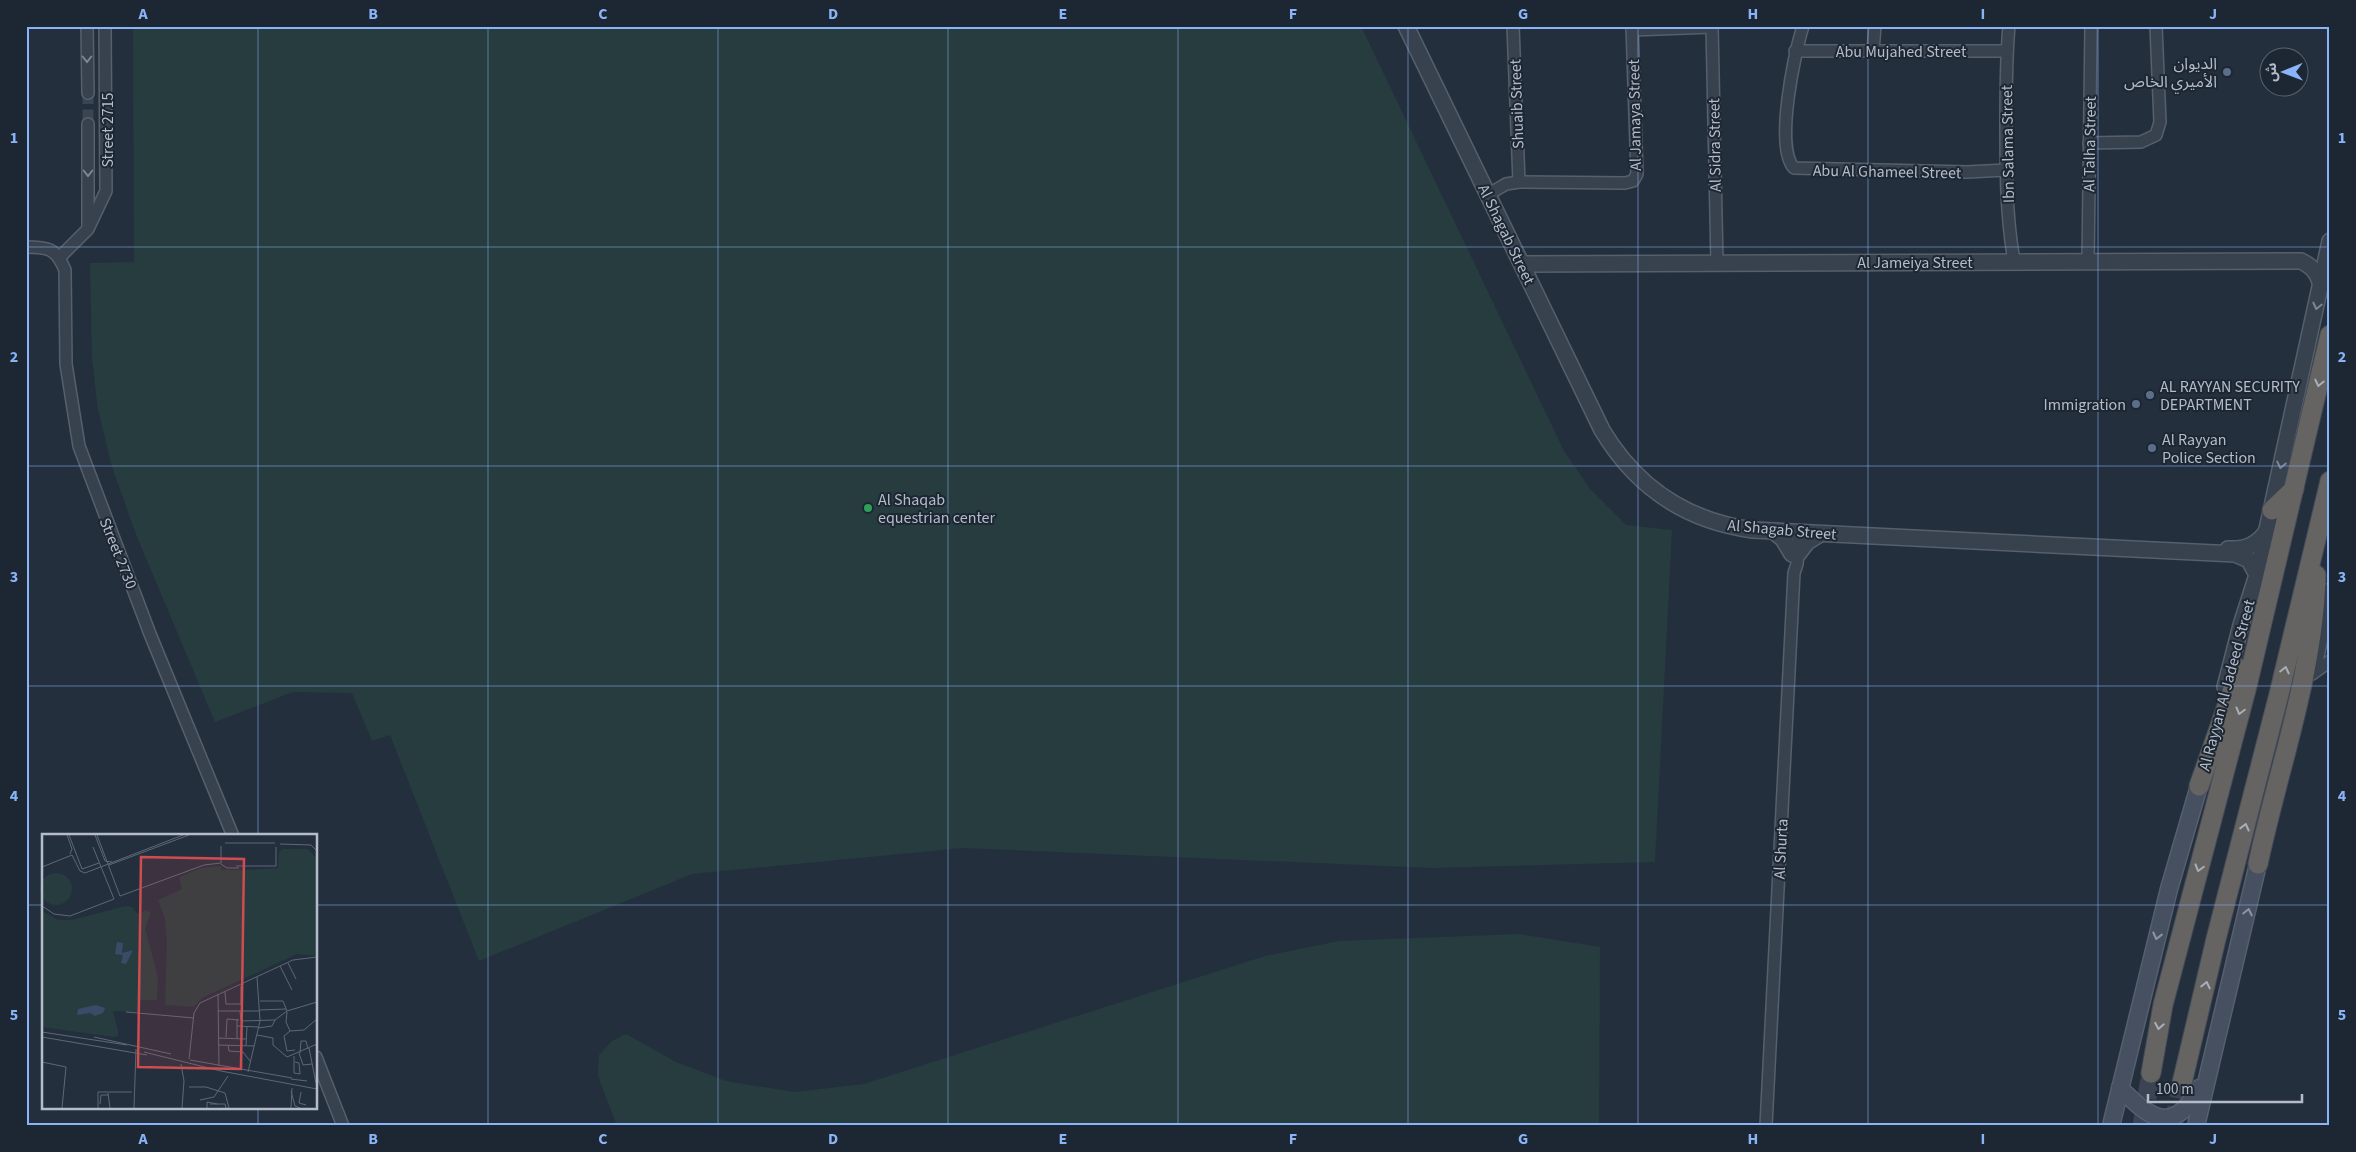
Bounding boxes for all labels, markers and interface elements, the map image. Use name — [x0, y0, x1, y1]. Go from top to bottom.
text: A — [137, 3, 148, 25]
text: B — [368, 3, 378, 25]
text: C — [598, 3, 608, 25]
text: D — [828, 3, 838, 25]
text: E — [1059, 3, 1067, 25]
text: F — [1289, 3, 1297, 25]
text: G — [1518, 3, 1528, 25]
text: H — [1748, 3, 1758, 25]
text: I — [1981, 3, 1985, 25]
text: J — [2209, 3, 2217, 25]
street label: Abu Mujahed Street — [1836, 41, 1967, 63]
north arrow — [2258, 48, 2308, 98]
place label: الديوان الأميري الخاص — [2124, 53, 2217, 94]
one-way arrow — [82, 56, 92, 64]
street label: Shuaib Street — [1504, 58, 1530, 149]
street label: Al Jamaya Street — [1623, 58, 1647, 171]
text: ش — [2262, 62, 2282, 82]
marker: الديوان الأميري الخاص — [2221, 66, 2233, 78]
street label: Ibn Salama Street — [1996, 84, 2020, 203]
street label: Street 2715 — [97, 92, 119, 168]
street label: Al Talha Street — [2078, 95, 2102, 192]
street label: Al Sidra Street — [1703, 97, 1727, 192]
text: 1 — [10, 127, 18, 149]
text: 1 — [2338, 127, 2346, 149]
street label: Abu Al Ghameel Street — [1813, 160, 1962, 184]
one-way arrow — [83, 170, 93, 177]
street label: Al Shagab Street — [1472, 180, 1540, 289]
street label: Al Jameiya Street — [1857, 252, 1973, 274]
one-way arrow — [2312, 302, 2323, 311]
text: 2 — [10, 346, 18, 368]
text: 2 — [2338, 346, 2346, 368]
place label: AL RAYYAN SECURITY DEPARTMENT — [2160, 376, 2300, 416]
one-way arrow — [2314, 378, 2325, 387]
marker: AL RAYYAN SECURITY DEPARTMENT — [2144, 389, 2156, 401]
place label: Immigration — [2043, 394, 2126, 416]
marker: Immigration — [2130, 398, 2142, 410]
place label: Al Rayyan Police Section — [2162, 429, 2256, 469]
marker: Al Rayyan Police Section — [2146, 442, 2158, 454]
one-way arrow — [2277, 460, 2287, 469]
place label: Al Shaqab equestrian center — [878, 489, 996, 529]
marker: Al Shaqab equestrian center — [862, 502, 874, 514]
street label: Street 2730 — [94, 514, 142, 592]
street label: Al Shagab Street — [1727, 514, 1838, 546]
text: 3 — [10, 566, 18, 588]
text: 3 — [2338, 566, 2346, 588]
street label: Al Rayyan Al Jadeed Street — [2194, 597, 2261, 773]
one-way arrow — [2279, 665, 2290, 674]
one-way arrow — [2235, 707, 2246, 716]
text: 4 — [10, 785, 19, 807]
text: 4 — [2338, 785, 2347, 807]
street label: Al Shurta — [1768, 818, 1794, 880]
one-way arrow — [2239, 823, 2250, 831]
inset map — [42, 834, 318, 1110]
one-way arrow — [2195, 864, 2205, 872]
one-way arrow — [2242, 908, 2253, 917]
one-way arrow — [2153, 932, 2163, 940]
one-way arrow — [2200, 980, 2211, 989]
text: 5 — [10, 1004, 18, 1026]
text: 5 — [2338, 1004, 2346, 1026]
one-way arrow — [2155, 1021, 2165, 1030]
scale bar — [2148, 1072, 2302, 1104]
text: 100 m — [2156, 1079, 2194, 1100]
text: A — [137, 1128, 148, 1150]
text: B — [368, 1128, 378, 1150]
text: C — [598, 1128, 608, 1150]
text: D — [828, 1128, 838, 1150]
text: E — [1059, 1128, 1067, 1150]
text: F — [1289, 1128, 1297, 1150]
text: G — [1518, 1128, 1528, 1150]
text: H — [1748, 1128, 1758, 1150]
text: I — [1981, 1128, 1985, 1150]
text: J — [2209, 1128, 2217, 1150]

